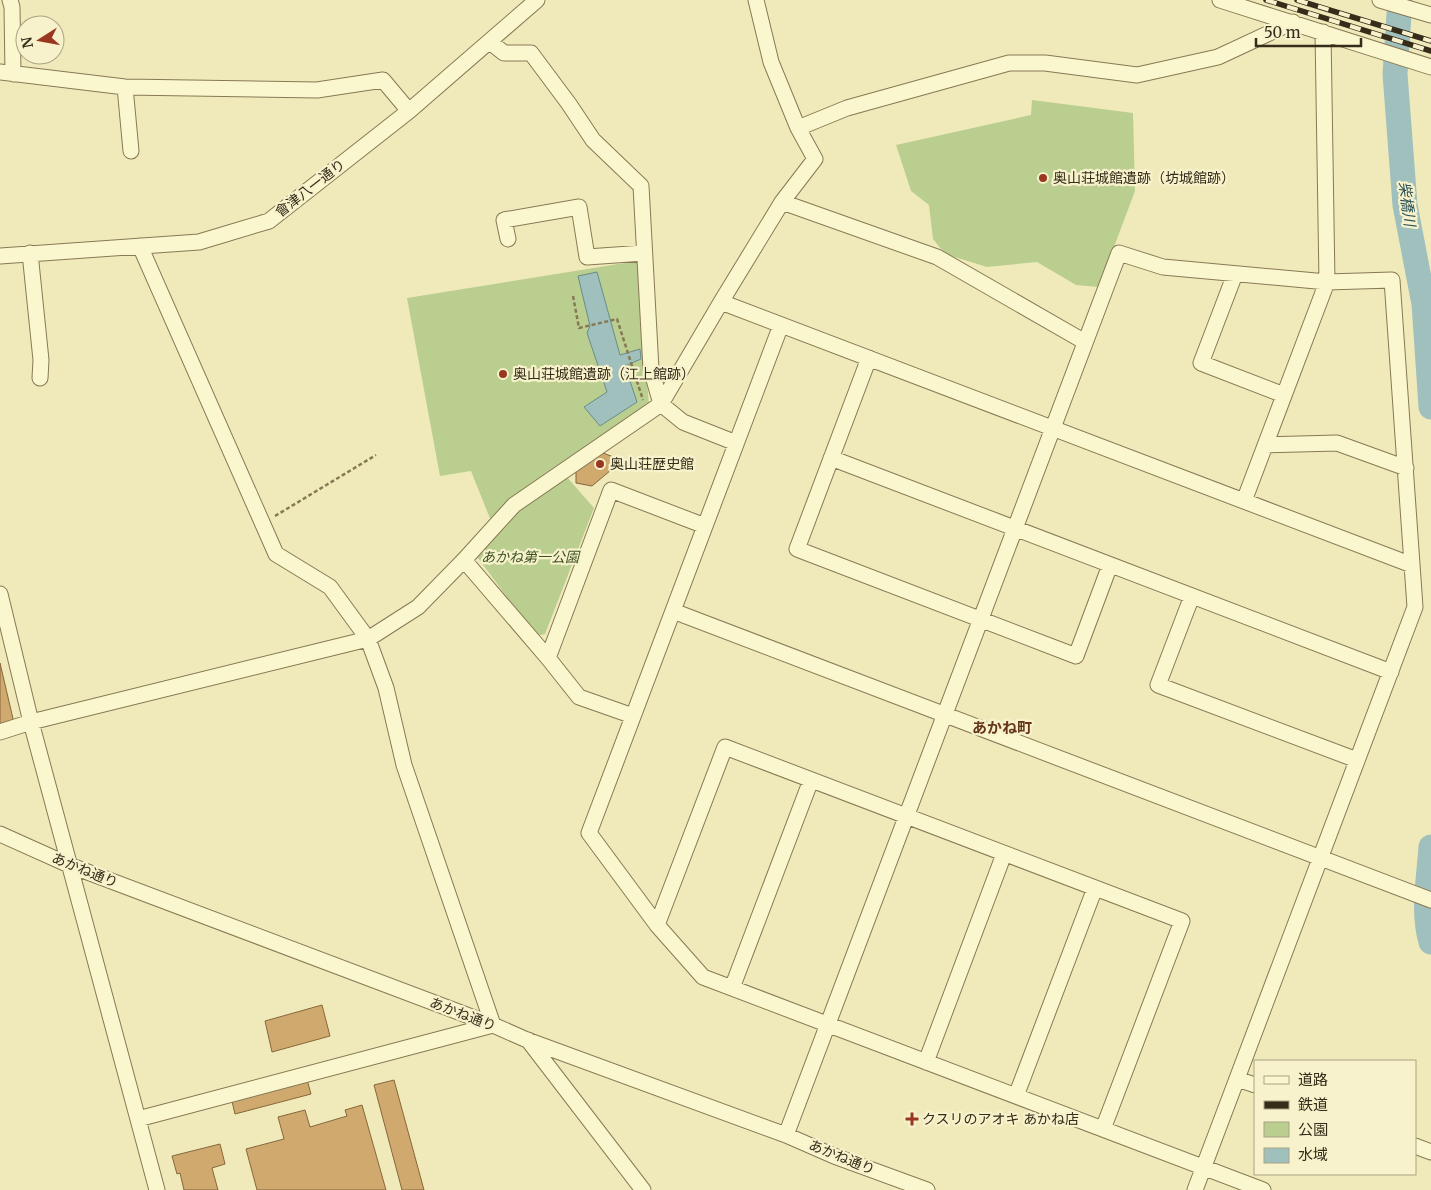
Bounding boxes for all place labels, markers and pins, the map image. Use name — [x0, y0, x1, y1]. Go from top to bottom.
place label: 奥山荘城館遺跡（坊城館跡） — [1053, 169, 1235, 187]
marker: 奥山荘城館遺跡（坊城館跡） — [1037, 172, 1049, 184]
place label: 奥山荘城館遺跡（江上館跡） — [513, 365, 695, 383]
marker: 奥山荘城館遺跡（江上館跡） — [497, 368, 509, 380]
place label: 奥山荘歴史館 — [610, 455, 694, 473]
marker: 奥山荘歴史館 — [594, 458, 606, 470]
place label: クスリのアオキ あかね店 — [922, 1110, 1079, 1128]
marker: クスリのアオキ あかね店 — [906, 1113, 918, 1125]

